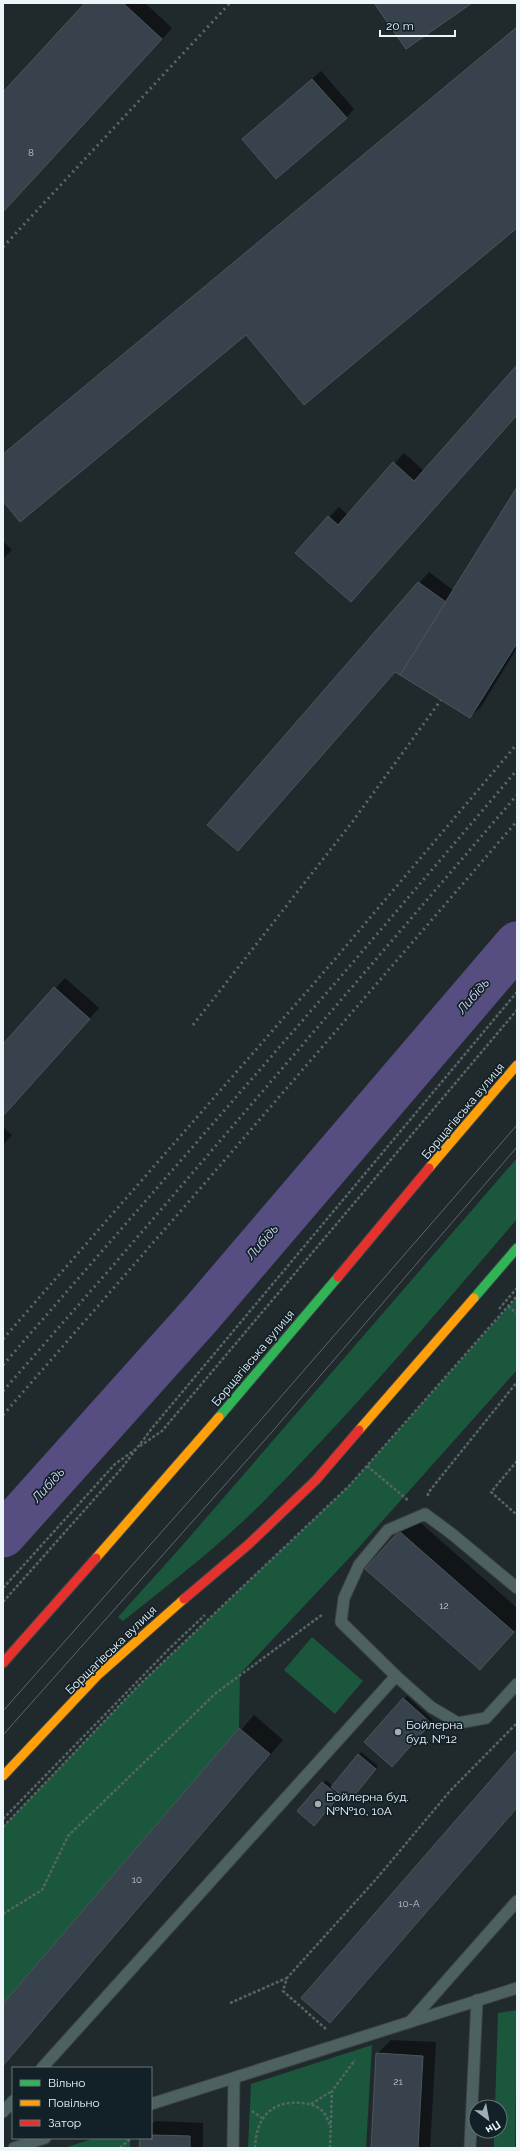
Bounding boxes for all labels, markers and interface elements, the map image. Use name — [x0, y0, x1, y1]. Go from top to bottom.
scale bar — [380, 12, 455, 38]
text: 20 m — [386, 19, 414, 33]
house number: 8 — [28, 147, 34, 158]
water label: Либідь — [453, 975, 492, 1018]
street label: Борщагівська вулиця — [419, 1060, 507, 1162]
water label: Либідь — [242, 1221, 281, 1264]
street label: Борщагівська вулиця — [209, 1307, 297, 1409]
water label: Либідь — [28, 1464, 68, 1506]
house number: 12 — [439, 1600, 449, 1611]
street label: Борщагівська вулиця — [63, 1603, 159, 1697]
place label: Бойлерна буд. №12 — [406, 1718, 463, 1746]
marker: Бойлерна буд. №12 — [393, 1727, 403, 1737]
place label: Бойлерна буд. №№10, 10А — [326, 1790, 409, 1818]
marker: Бойлерна буд. №№10, 10А — [313, 1799, 323, 1809]
house number: 10 — [132, 1874, 142, 1885]
house number: 10-А — [398, 1898, 420, 1909]
legend — [12, 2067, 152, 2139]
text: Вільно — [48, 2076, 85, 2090]
house number: 21 — [393, 2076, 403, 2087]
text: Повільно — [48, 2096, 100, 2110]
north arrow — [468, 2099, 508, 2139]
text: Затор — [48, 2116, 81, 2130]
text: Пн — [483, 2118, 503, 2136]

